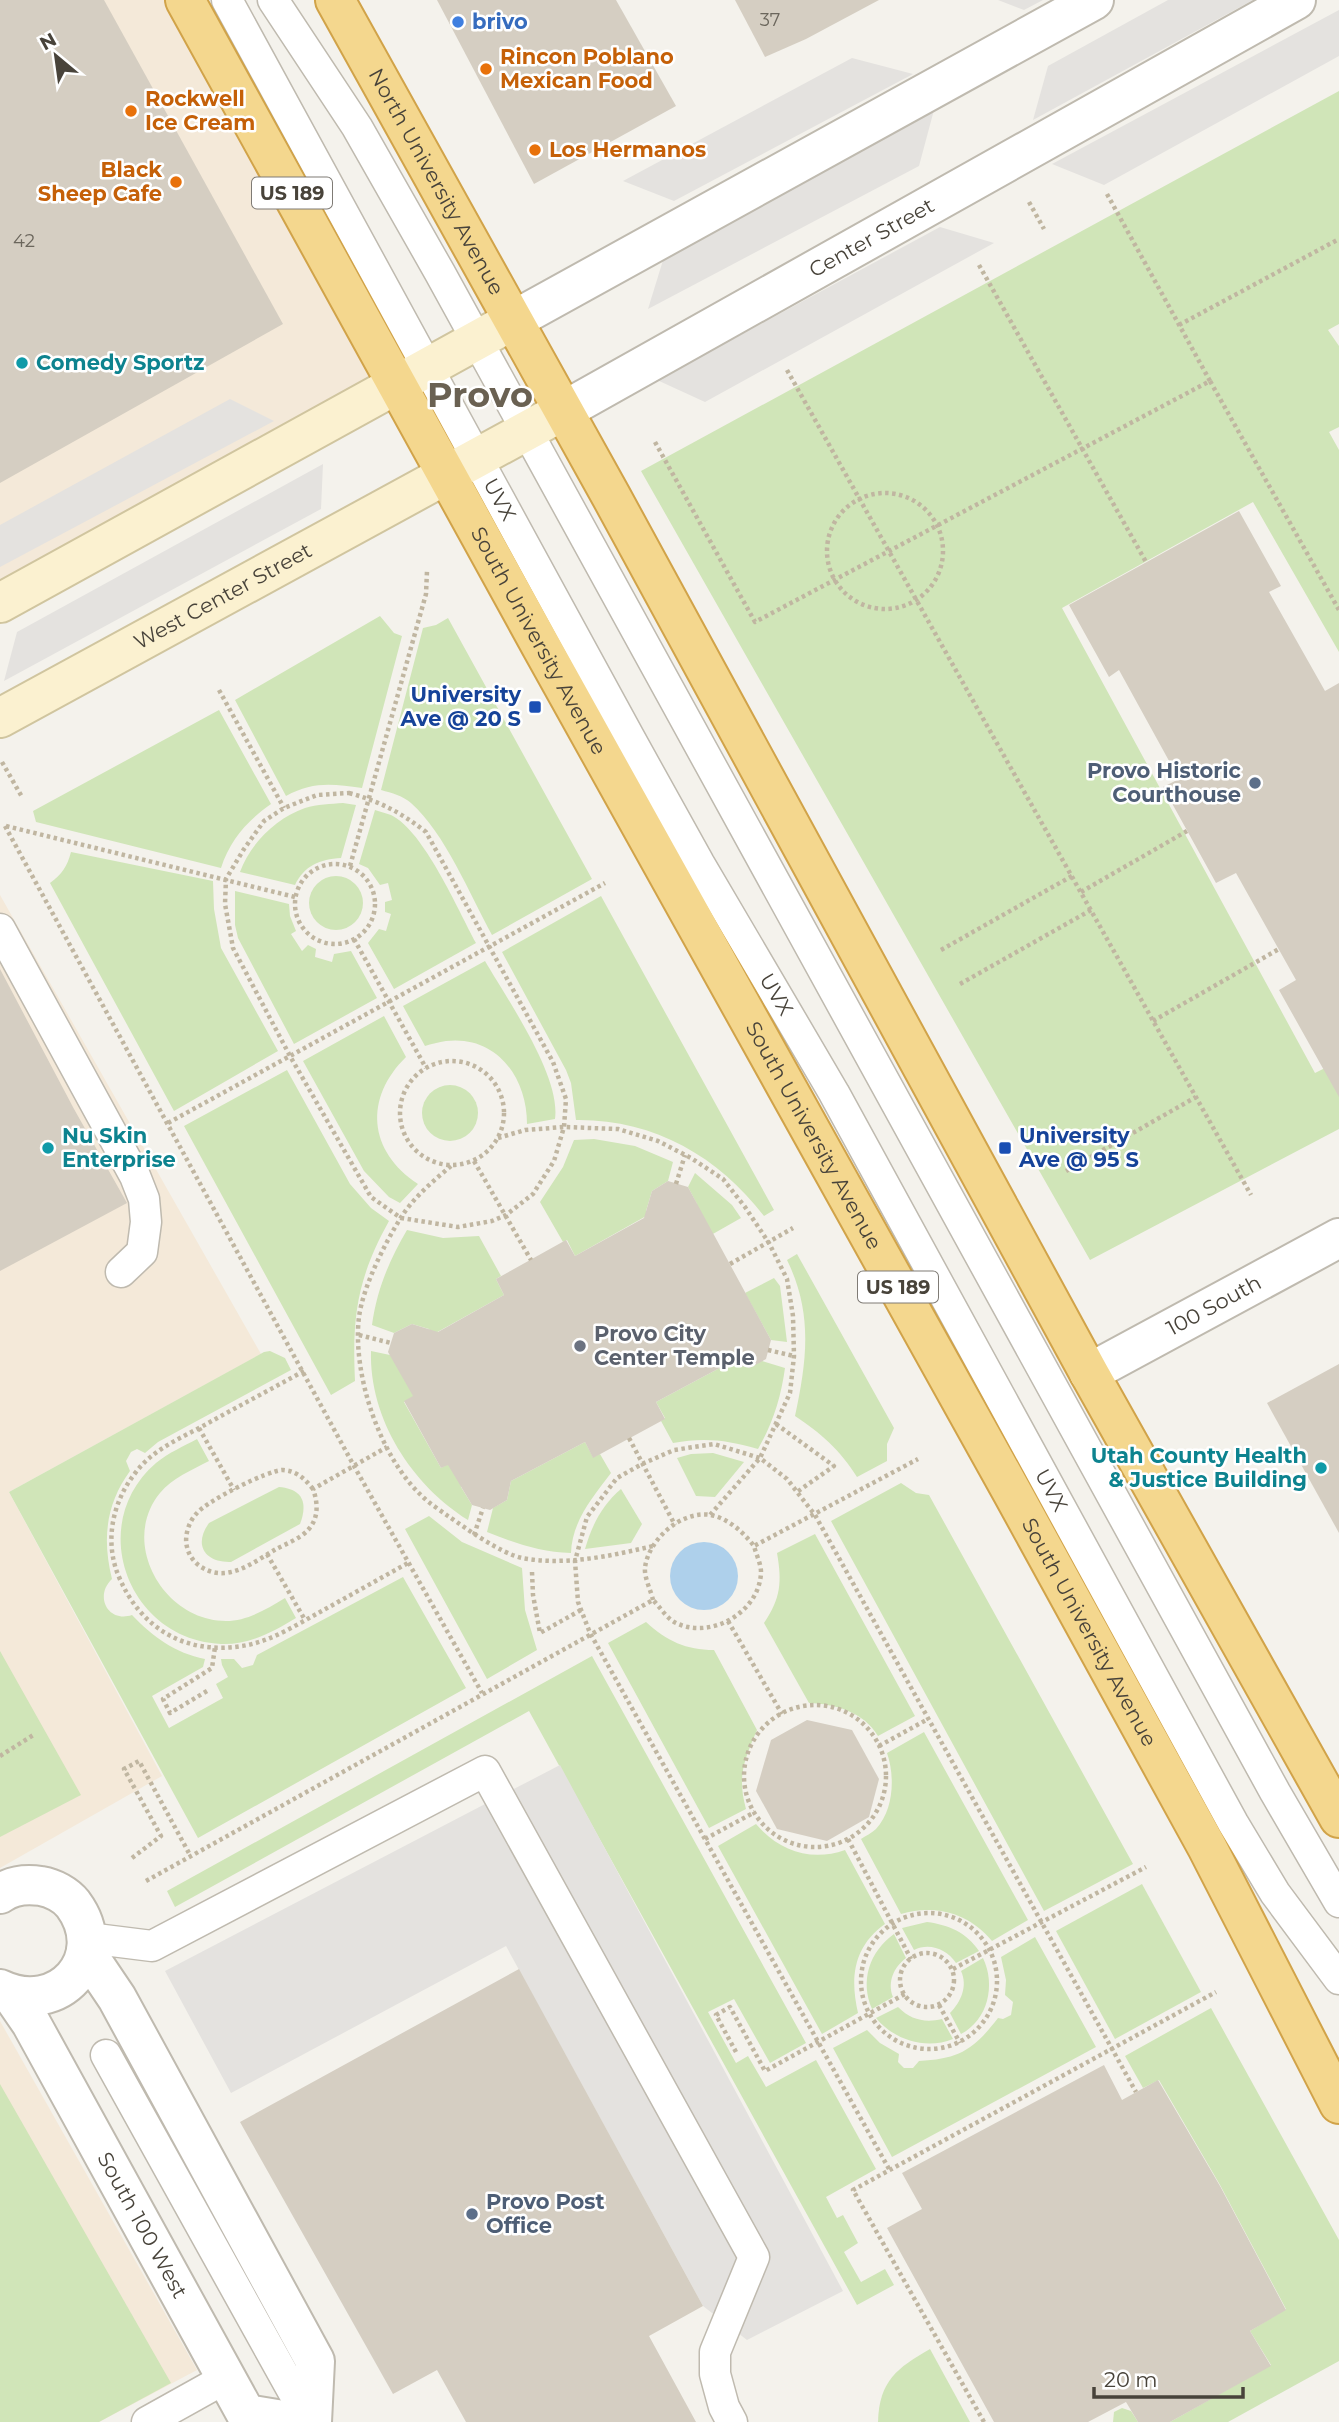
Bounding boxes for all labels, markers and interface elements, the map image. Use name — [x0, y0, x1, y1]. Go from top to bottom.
place label: brivo — [472, 9, 528, 34]
house number: 37 — [760, 9, 780, 31]
marker: brivo — [450, 14, 466, 30]
north arrow — [21, 21, 91, 91]
text: N — [36, 28, 60, 55]
place label: Rincon Poblano Mexican Food — [500, 44, 674, 93]
marker: Rincon Poblano Mexican Food — [478, 61, 494, 77]
street label: North University Avenue — [364, 64, 510, 299]
place label: Rockwell Ice Cream — [145, 86, 255, 135]
marker: Rockwell Ice Cream — [123, 103, 139, 119]
place label: Los Hermanos — [549, 137, 706, 162]
marker: Los Hermanos — [527, 142, 543, 158]
place label: Black Sheep Cafe — [38, 157, 162, 206]
marker: Black Sheep Cafe — [168, 174, 184, 190]
road number: US 189 — [252, 178, 332, 209]
street label: Center Street — [805, 192, 939, 282]
house number: 42 — [13, 230, 35, 252]
place label: Comedy Sportz — [36, 350, 205, 375]
marker: Comedy Sportz — [14, 355, 30, 371]
district label: Provo — [427, 373, 533, 416]
street label: UVX — [478, 474, 522, 525]
street label: South University Avenue — [466, 522, 612, 759]
street label: West Center Street — [130, 537, 316, 655]
place label: University Ave @ 20 S — [399, 682, 521, 731]
marker: University Ave @ 20 S — [527, 699, 543, 715]
place label: Provo Historic Courthouse — [1087, 758, 1242, 807]
marker: Provo Historic Courthouse — [1247, 775, 1263, 791]
street label: UVX — [754, 969, 799, 1020]
street label: South University Avenue — [741, 1017, 887, 1254]
place label: Nu Skin Enterprise — [62, 1123, 176, 1172]
place label: University Ave @ 95 S — [1018, 1123, 1139, 1172]
marker: Nu Skin Enterprise — [40, 1140, 56, 1156]
marker: University Ave @ 95 S — [997, 1140, 1013, 1156]
street label: 100 South — [1162, 1269, 1265, 1341]
road number: US 189 — [858, 1272, 938, 1302]
place label: Provo City Center Temple — [594, 1321, 755, 1370]
marker: Provo City Center Temple — [572, 1338, 588, 1354]
place label: Utah County Health & Justice Building — [1091, 1443, 1307, 1492]
marker: Utah County Health & Justice Building — [1313, 1460, 1329, 1476]
street label: UVX — [1030, 1464, 1073, 1516]
street label: South University Avenue — [1017, 1514, 1162, 1751]
street label: South 100 West — [92, 2148, 193, 2302]
place label: Provo Post Office — [486, 2189, 605, 2238]
marker: Provo Post Office — [464, 2206, 480, 2222]
scale bar — [1094, 2356, 1243, 2400]
text: 20 m — [1104, 2367, 1158, 2392]

